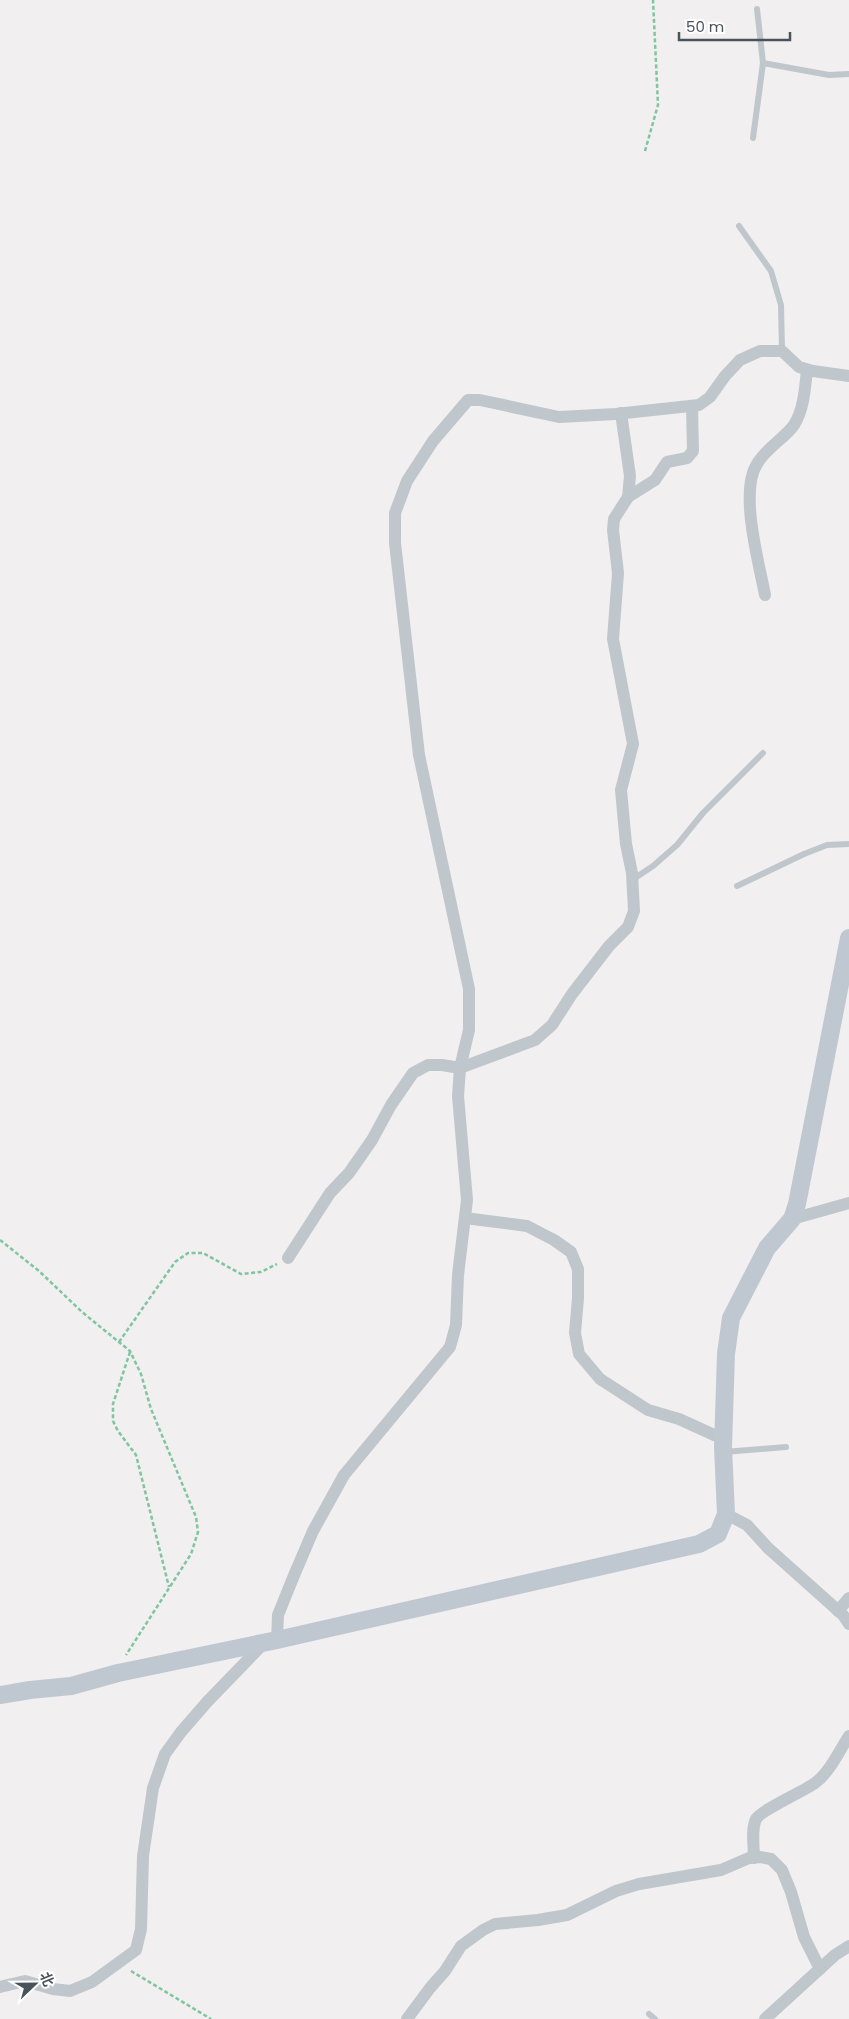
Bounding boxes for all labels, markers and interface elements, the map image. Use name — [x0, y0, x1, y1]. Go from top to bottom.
scale bar — [679, 10, 790, 42]
text: 50 m — [686, 16, 724, 37]
north arrow — [10, 1959, 60, 2009]
text: 北 — [35, 1969, 59, 1989]

